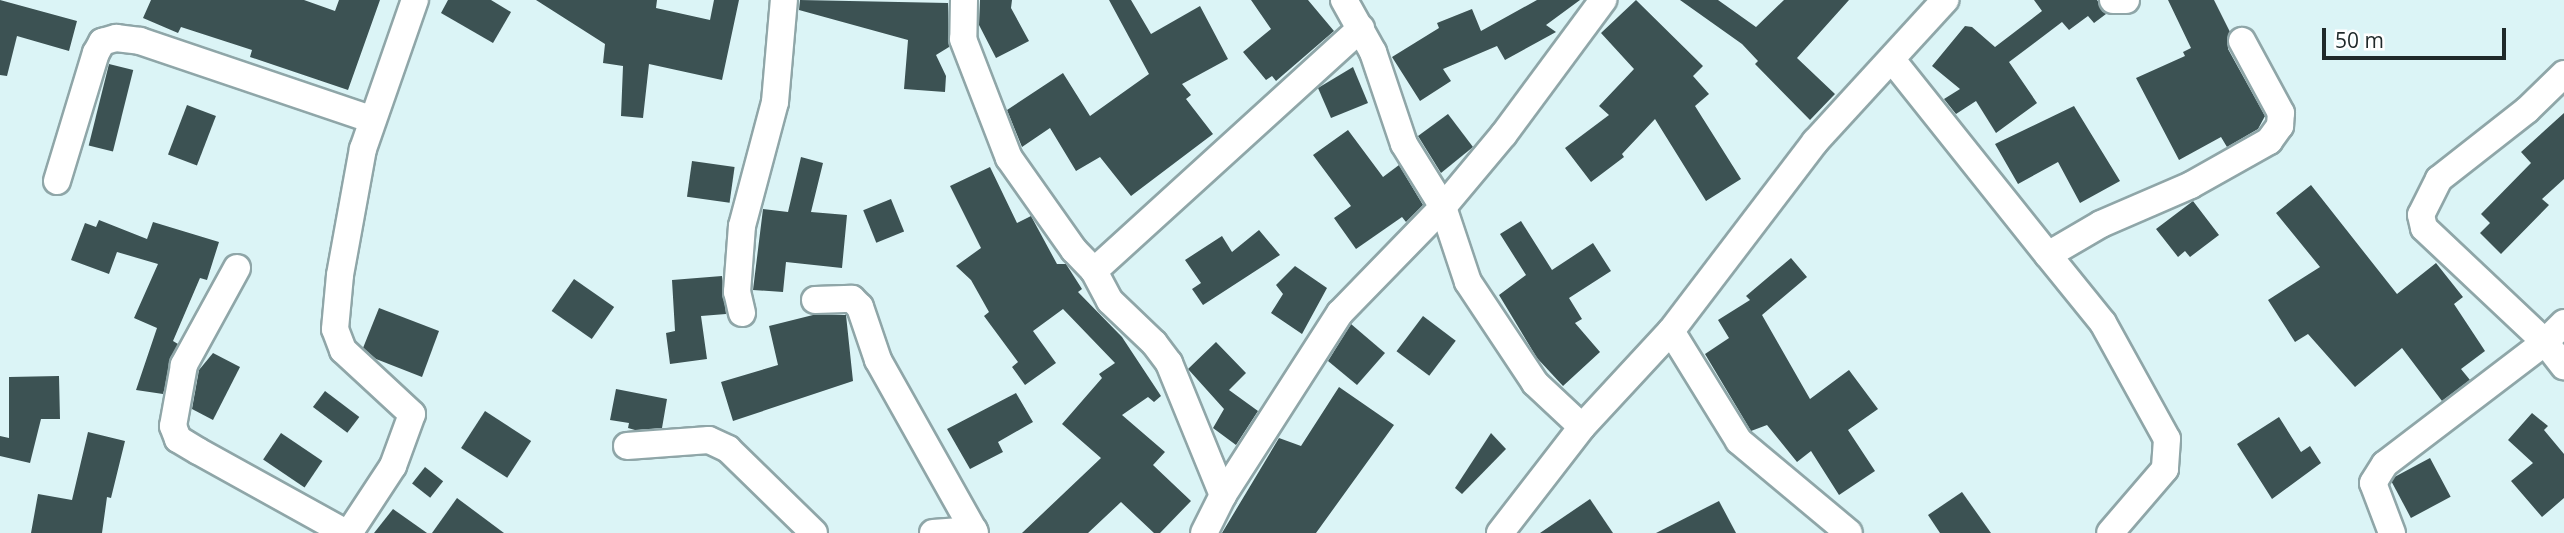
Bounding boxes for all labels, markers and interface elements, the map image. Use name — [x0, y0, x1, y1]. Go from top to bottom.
scale bar — [2326, 14, 2510, 58]
text: 50 m — [2335, 26, 2384, 54]

